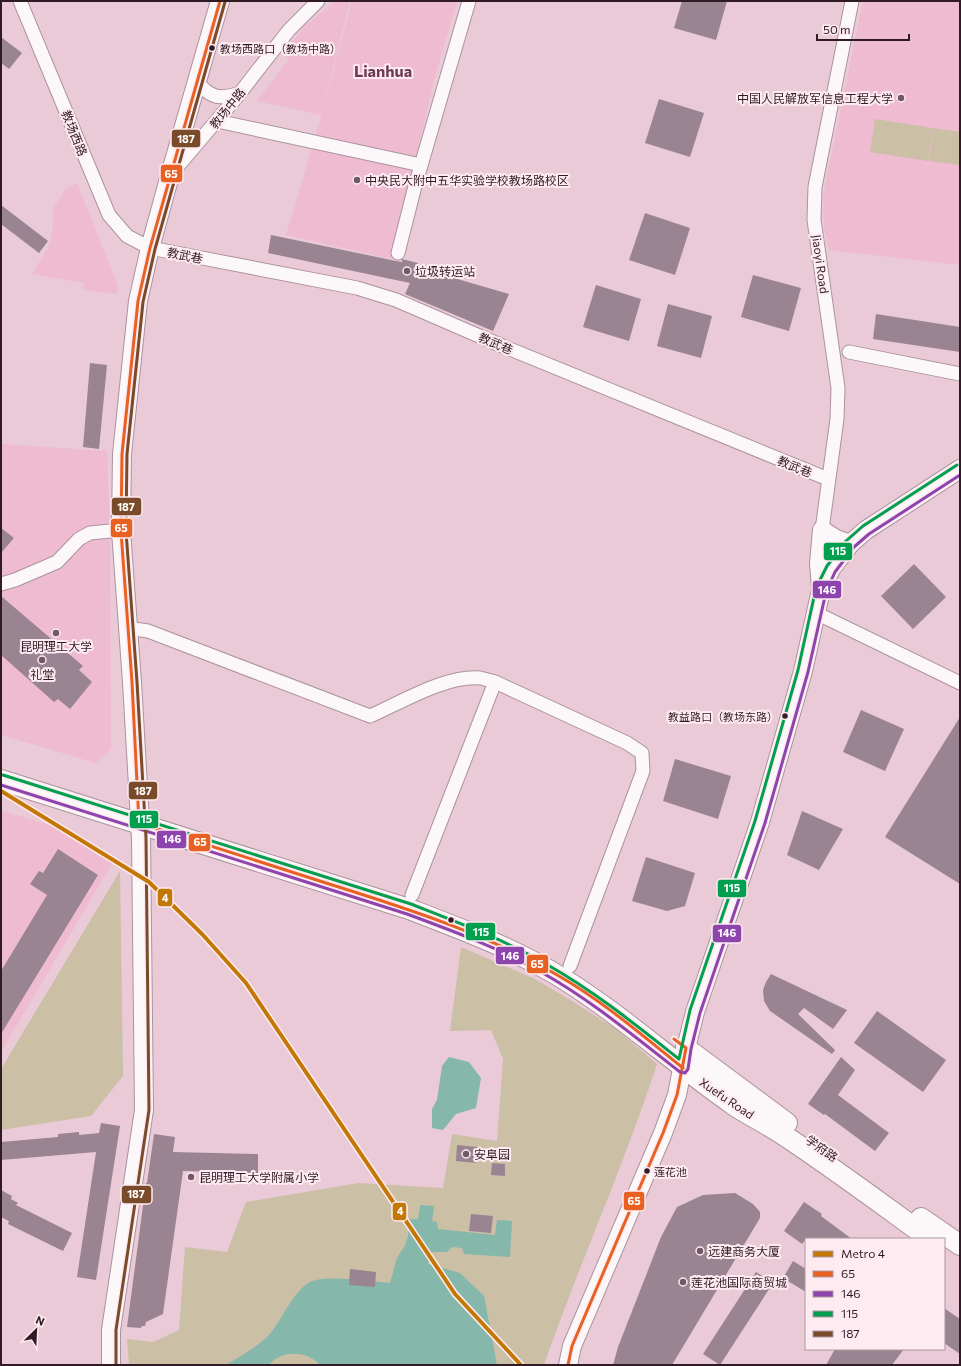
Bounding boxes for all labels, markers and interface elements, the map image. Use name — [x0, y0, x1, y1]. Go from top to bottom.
scale bar — [817, 16, 909, 42]
text: 50 m — [823, 22, 851, 36]
place label: 教场西路口（教场中路） — [220, 42, 341, 55]
marker: 教场西路口（教场中路） — [207, 43, 217, 53]
district label: Lianhua — [354, 61, 412, 80]
street label: 教场中路 — [206, 85, 248, 131]
place label: 中国人民解放军信息工程大学 — [737, 91, 893, 105]
marker: 中国人民解放军信息工程大学 — [896, 93, 906, 103]
street label: 教场西路 — [60, 108, 90, 158]
line badge: 187 — [171, 129, 201, 148]
text: 187 — [177, 132, 195, 145]
line badge: 65 — [160, 164, 183, 183]
text: 65 — [164, 167, 178, 180]
place label: 中央民大附中五华实验学校教场路校区 — [365, 173, 569, 187]
marker: 中央民大附中五华实验学校教场路校区 — [352, 175, 362, 185]
street label: Jiaoyi Road — [809, 234, 832, 295]
street label: 教武巷 — [166, 245, 204, 265]
place label: 垃圾转运站 — [415, 264, 475, 278]
marker: 垃圾转运站 — [402, 266, 412, 276]
street label: 教武巷 — [477, 330, 515, 356]
street label: 教武巷 — [776, 453, 814, 479]
line badge: 187 — [111, 497, 142, 516]
text: 187 — [117, 500, 135, 513]
line badge: 65 — [110, 518, 133, 538]
text: 65 — [114, 521, 128, 534]
line badge: 115 — [823, 542, 853, 561]
text: 115 — [830, 544, 846, 557]
line badge: 146 — [812, 580, 842, 599]
text: 146 — [818, 583, 836, 596]
marker: 昆明理工大学 — [51, 628, 61, 638]
place label: 昆明理工大学 — [20, 639, 92, 653]
marker: 礼堂 — [37, 655, 47, 665]
place label: 礼堂 — [30, 667, 54, 681]
place label: 教益路口（教场东路） — [668, 710, 778, 723]
marker: 教益路口（教场东路） — [780, 711, 790, 721]
line badge: 187 — [128, 781, 158, 800]
text: 187 — [134, 784, 152, 797]
line badge: 115 — [129, 810, 159, 829]
text: 115 — [136, 812, 152, 825]
line badge: 146 — [156, 830, 187, 849]
text: 146 — [163, 832, 181, 845]
line badge: 65 — [188, 833, 211, 852]
text: 65 — [193, 835, 207, 848]
line badge: 115 — [717, 879, 747, 898]
text: 115 — [724, 881, 740, 894]
line badge: 4 — [157, 888, 173, 907]
text: 4 — [162, 891, 169, 904]
unlabelled marker — [446, 915, 456, 925]
line badge: 115 — [465, 922, 496, 941]
line badge: 146 — [712, 924, 742, 943]
text: 115 — [473, 925, 489, 938]
text: 146 — [718, 926, 736, 939]
line badge: 146 — [495, 946, 525, 965]
text: 146 — [501, 949, 519, 962]
line badge: 65 — [526, 954, 549, 974]
text: 65 — [530, 957, 544, 970]
street label: Xuefu Road — [697, 1075, 757, 1121]
street label: 学府路 — [803, 1132, 841, 1164]
place label: 安阜园 — [474, 1147, 510, 1161]
marker: 安阜园 — [461, 1149, 471, 1159]
place label: 莲花池 — [654, 1165, 687, 1178]
marker: 莲花池 — [642, 1166, 652, 1176]
place label: 昆明理工大学附属小学 — [199, 1170, 319, 1184]
marker: 昆明理工大学附属小学 — [186, 1172, 196, 1182]
line badge: 187 — [121, 1185, 152, 1204]
text: 187 — [127, 1187, 145, 1200]
line badge: 65 — [623, 1191, 645, 1211]
text: 65 — [627, 1194, 641, 1207]
line badge: 4 — [392, 1202, 407, 1221]
text: 4 — [397, 1204, 404, 1217]
legend — [805, 1238, 945, 1350]
place label: 远建商务大厦 — [708, 1244, 780, 1258]
marker: 远建商务大厦 — [695, 1246, 705, 1256]
text: Metro 4 — [841, 1246, 885, 1260]
text: 65 — [841, 1266, 855, 1280]
place label: 莲花池国际商贸城 — [691, 1275, 787, 1289]
marker: 莲花池国际商贸城 — [678, 1277, 688, 1287]
text: 146 — [841, 1286, 861, 1300]
text: 115 — [841, 1306, 858, 1320]
north arrow — [16, 1310, 56, 1350]
text: N — [34, 1313, 47, 1328]
text: 187 — [841, 1326, 860, 1340]

